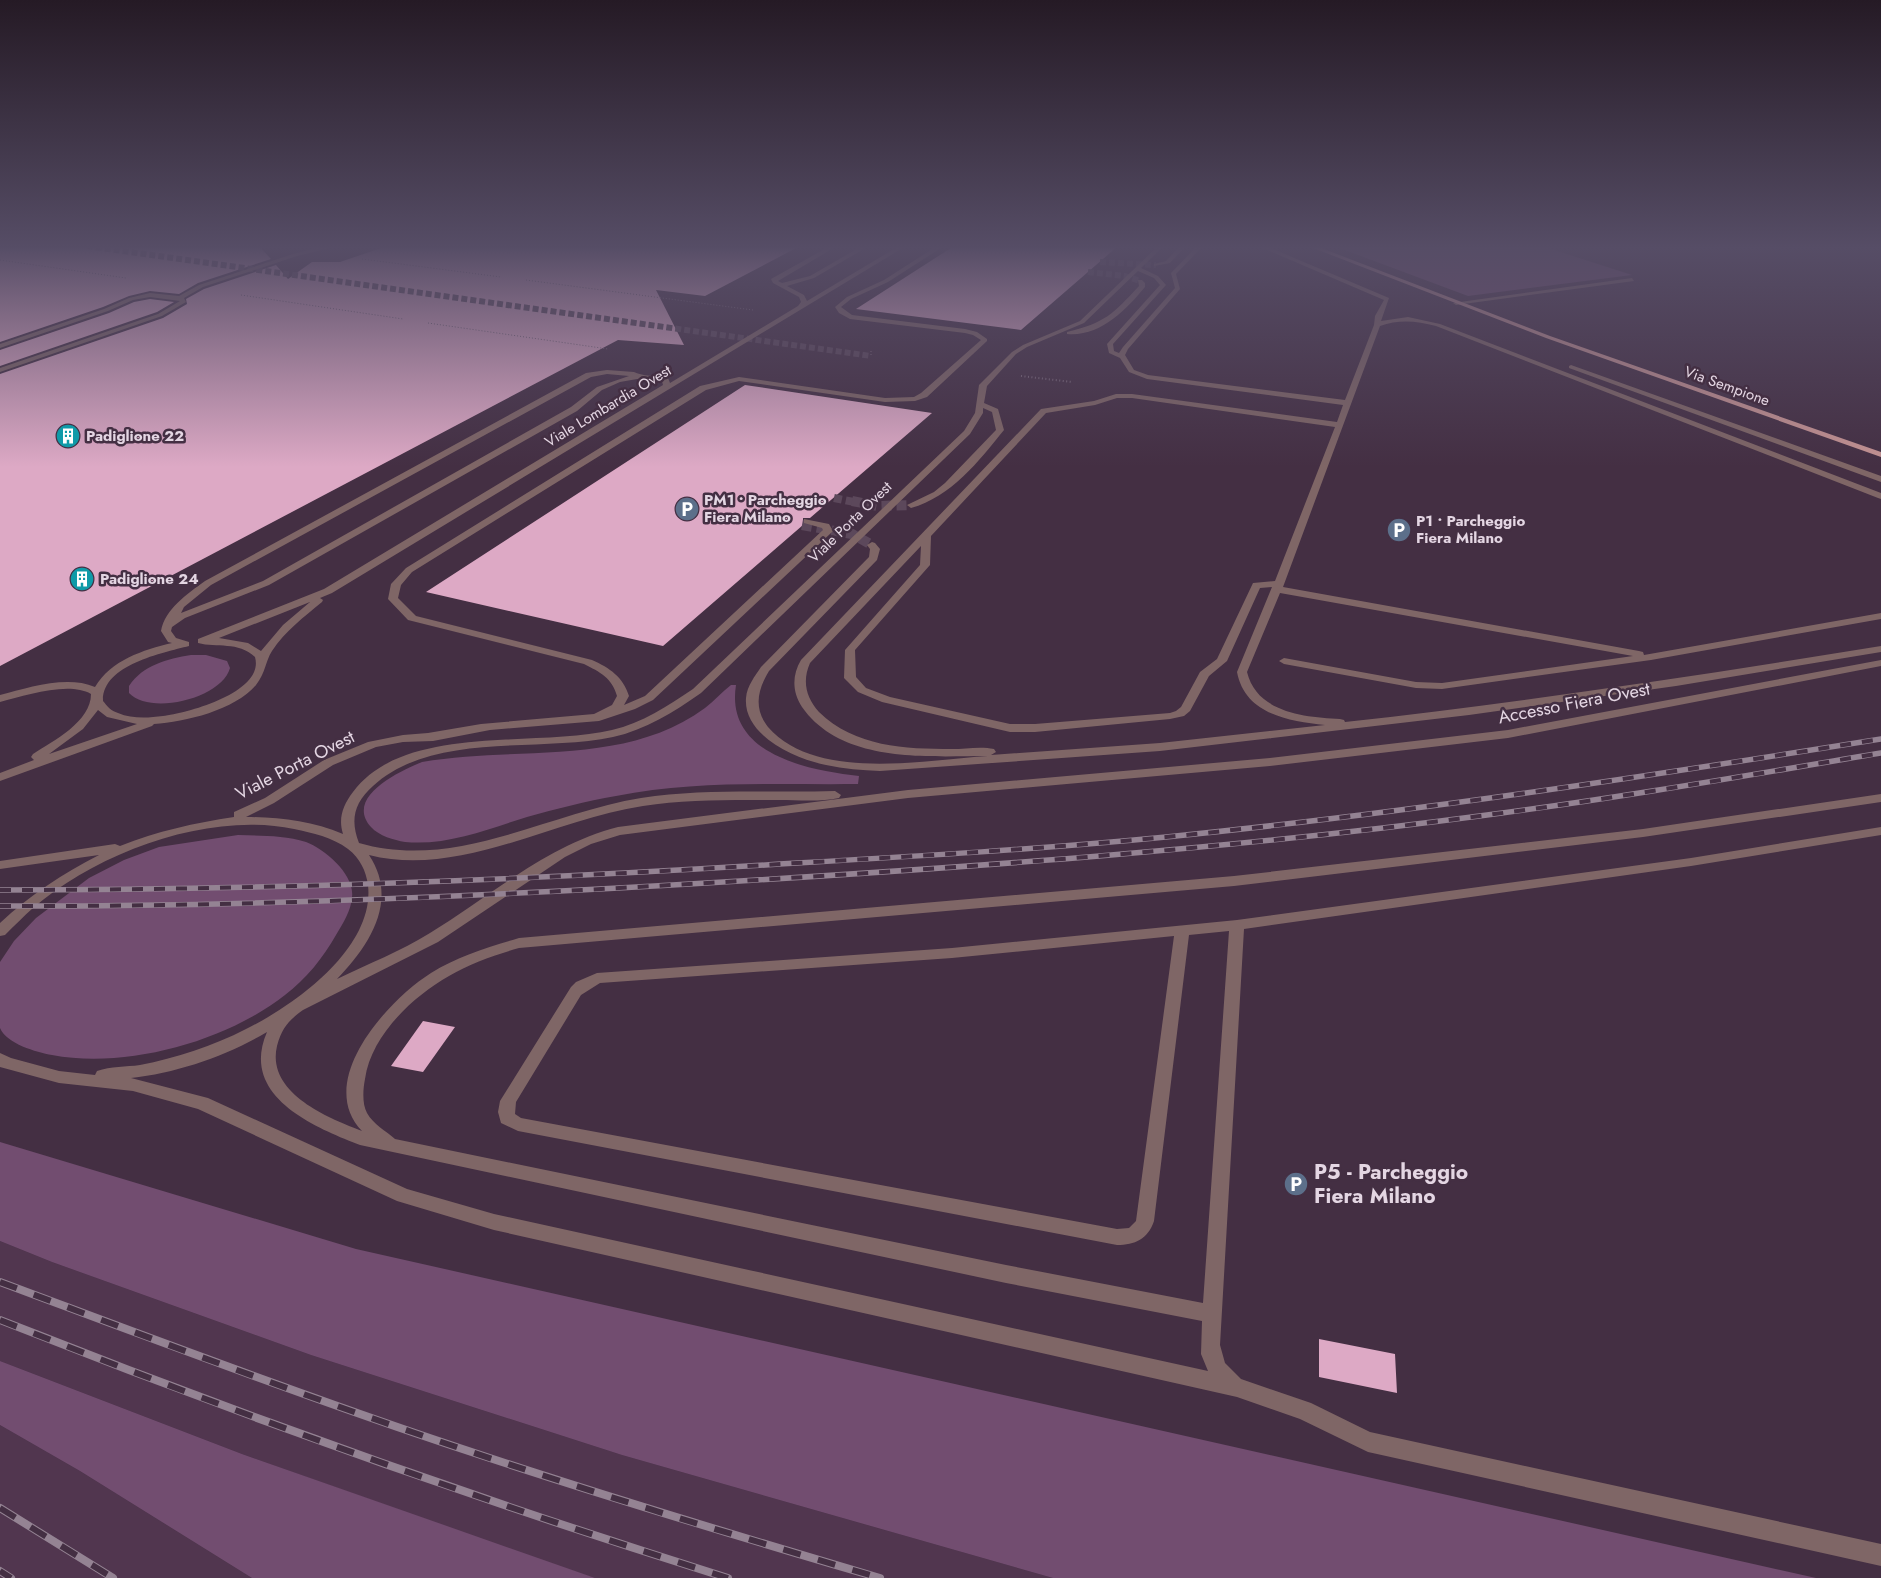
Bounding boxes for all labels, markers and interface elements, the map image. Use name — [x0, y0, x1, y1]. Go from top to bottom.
street label: Viale Lombardia Ovest — [541, 359, 676, 453]
street label: Via Sempione — [1681, 360, 1773, 412]
building icon: Padiglione 22 — [55, 423, 81, 449]
place label: Padiglione 22 — [86, 425, 184, 447]
street label: Viale Porta Ovest — [803, 476, 897, 568]
place label: PM1 • Parcheggio Fiera Milano — [704, 489, 827, 528]
parking icon: PM1 • Parcheggio Fiera Milano — [674, 496, 700, 522]
place label: P1 • Parcheggio Fiera Milano — [1416, 510, 1525, 549]
parking icon: P1 • Parcheggio Fiera Milano — [1386, 517, 1412, 543]
building icon: Padiglione 24 — [69, 566, 95, 592]
place label: Padiglione 24 — [100, 568, 199, 590]
street label: Accesso Fiera Ovest — [1496, 675, 1653, 730]
street label: Viale Porta Ovest — [231, 723, 360, 806]
place label: P5 - Parcheggio Fiera Milano — [1314, 1157, 1468, 1211]
parking icon: P5 - Parcheggio Fiera Milano — [1283, 1171, 1309, 1197]

